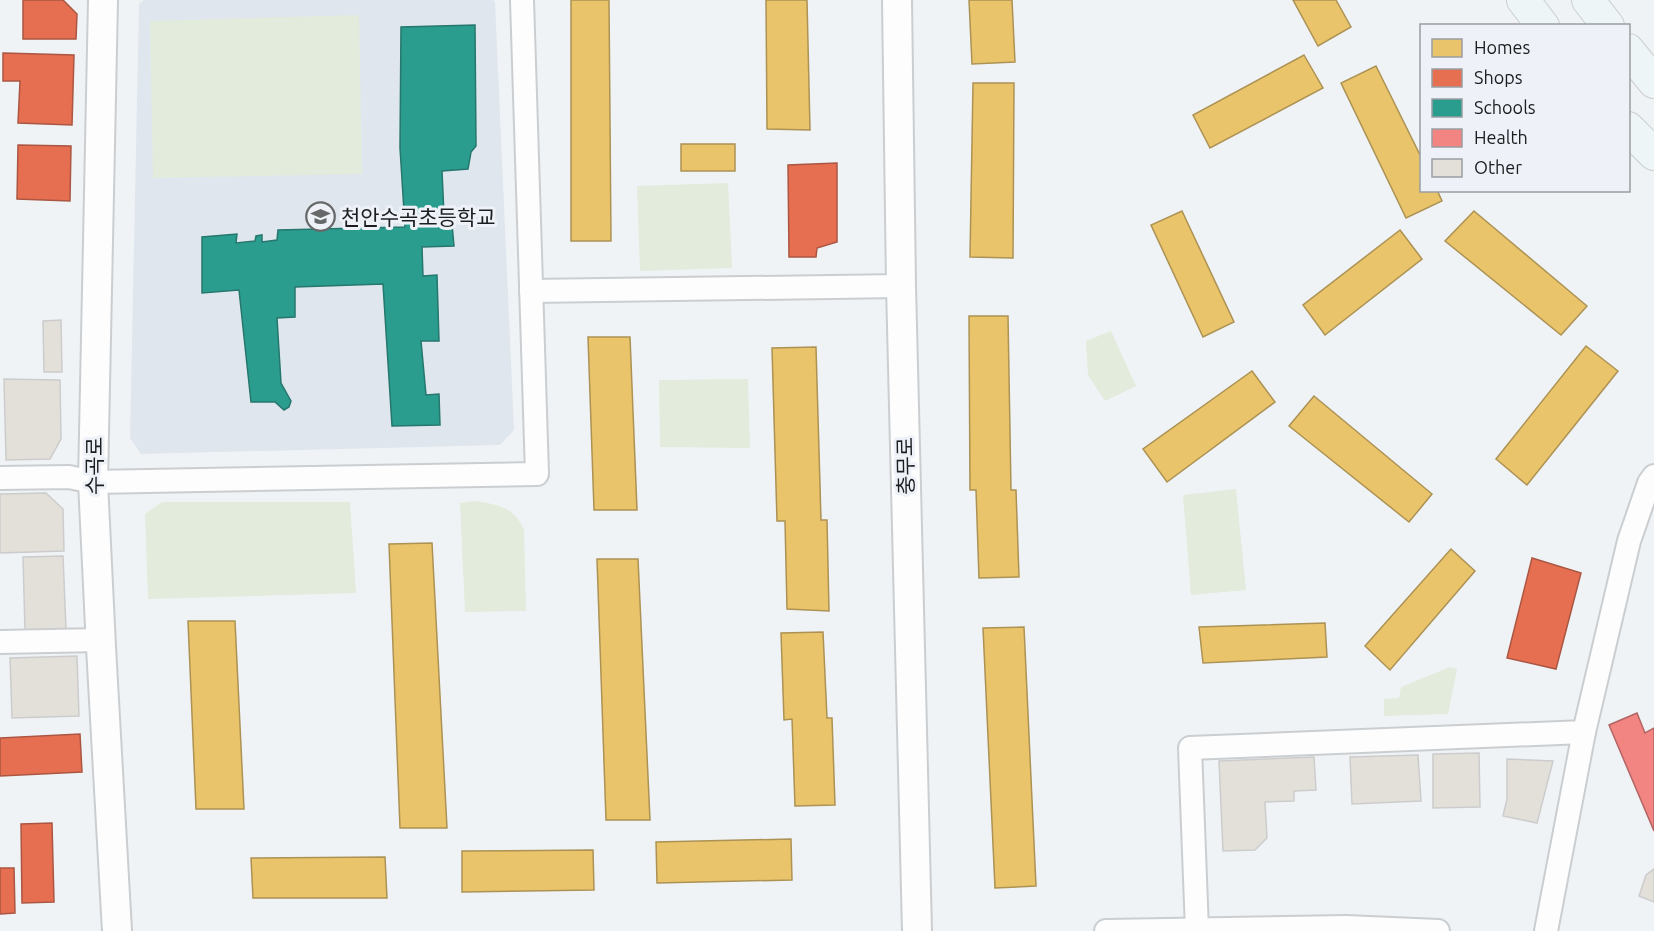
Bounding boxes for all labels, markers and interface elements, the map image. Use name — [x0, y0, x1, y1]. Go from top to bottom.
legend — [1420, 24, 1630, 192]
text: Homes — [1474, 37, 1531, 57]
text: Shops — [1474, 67, 1523, 87]
text: Schools — [1474, 97, 1536, 117]
text: Health — [1474, 127, 1528, 147]
text: Other — [1474, 157, 1522, 177]
school or university icon: 천안수곡초등학교 — [304, 201, 336, 233]
place label: 천안수곡초등학교 — [341, 205, 496, 229]
street label: 수곡로 — [82, 437, 106, 495]
street label: 충무로 — [892, 437, 918, 495]

